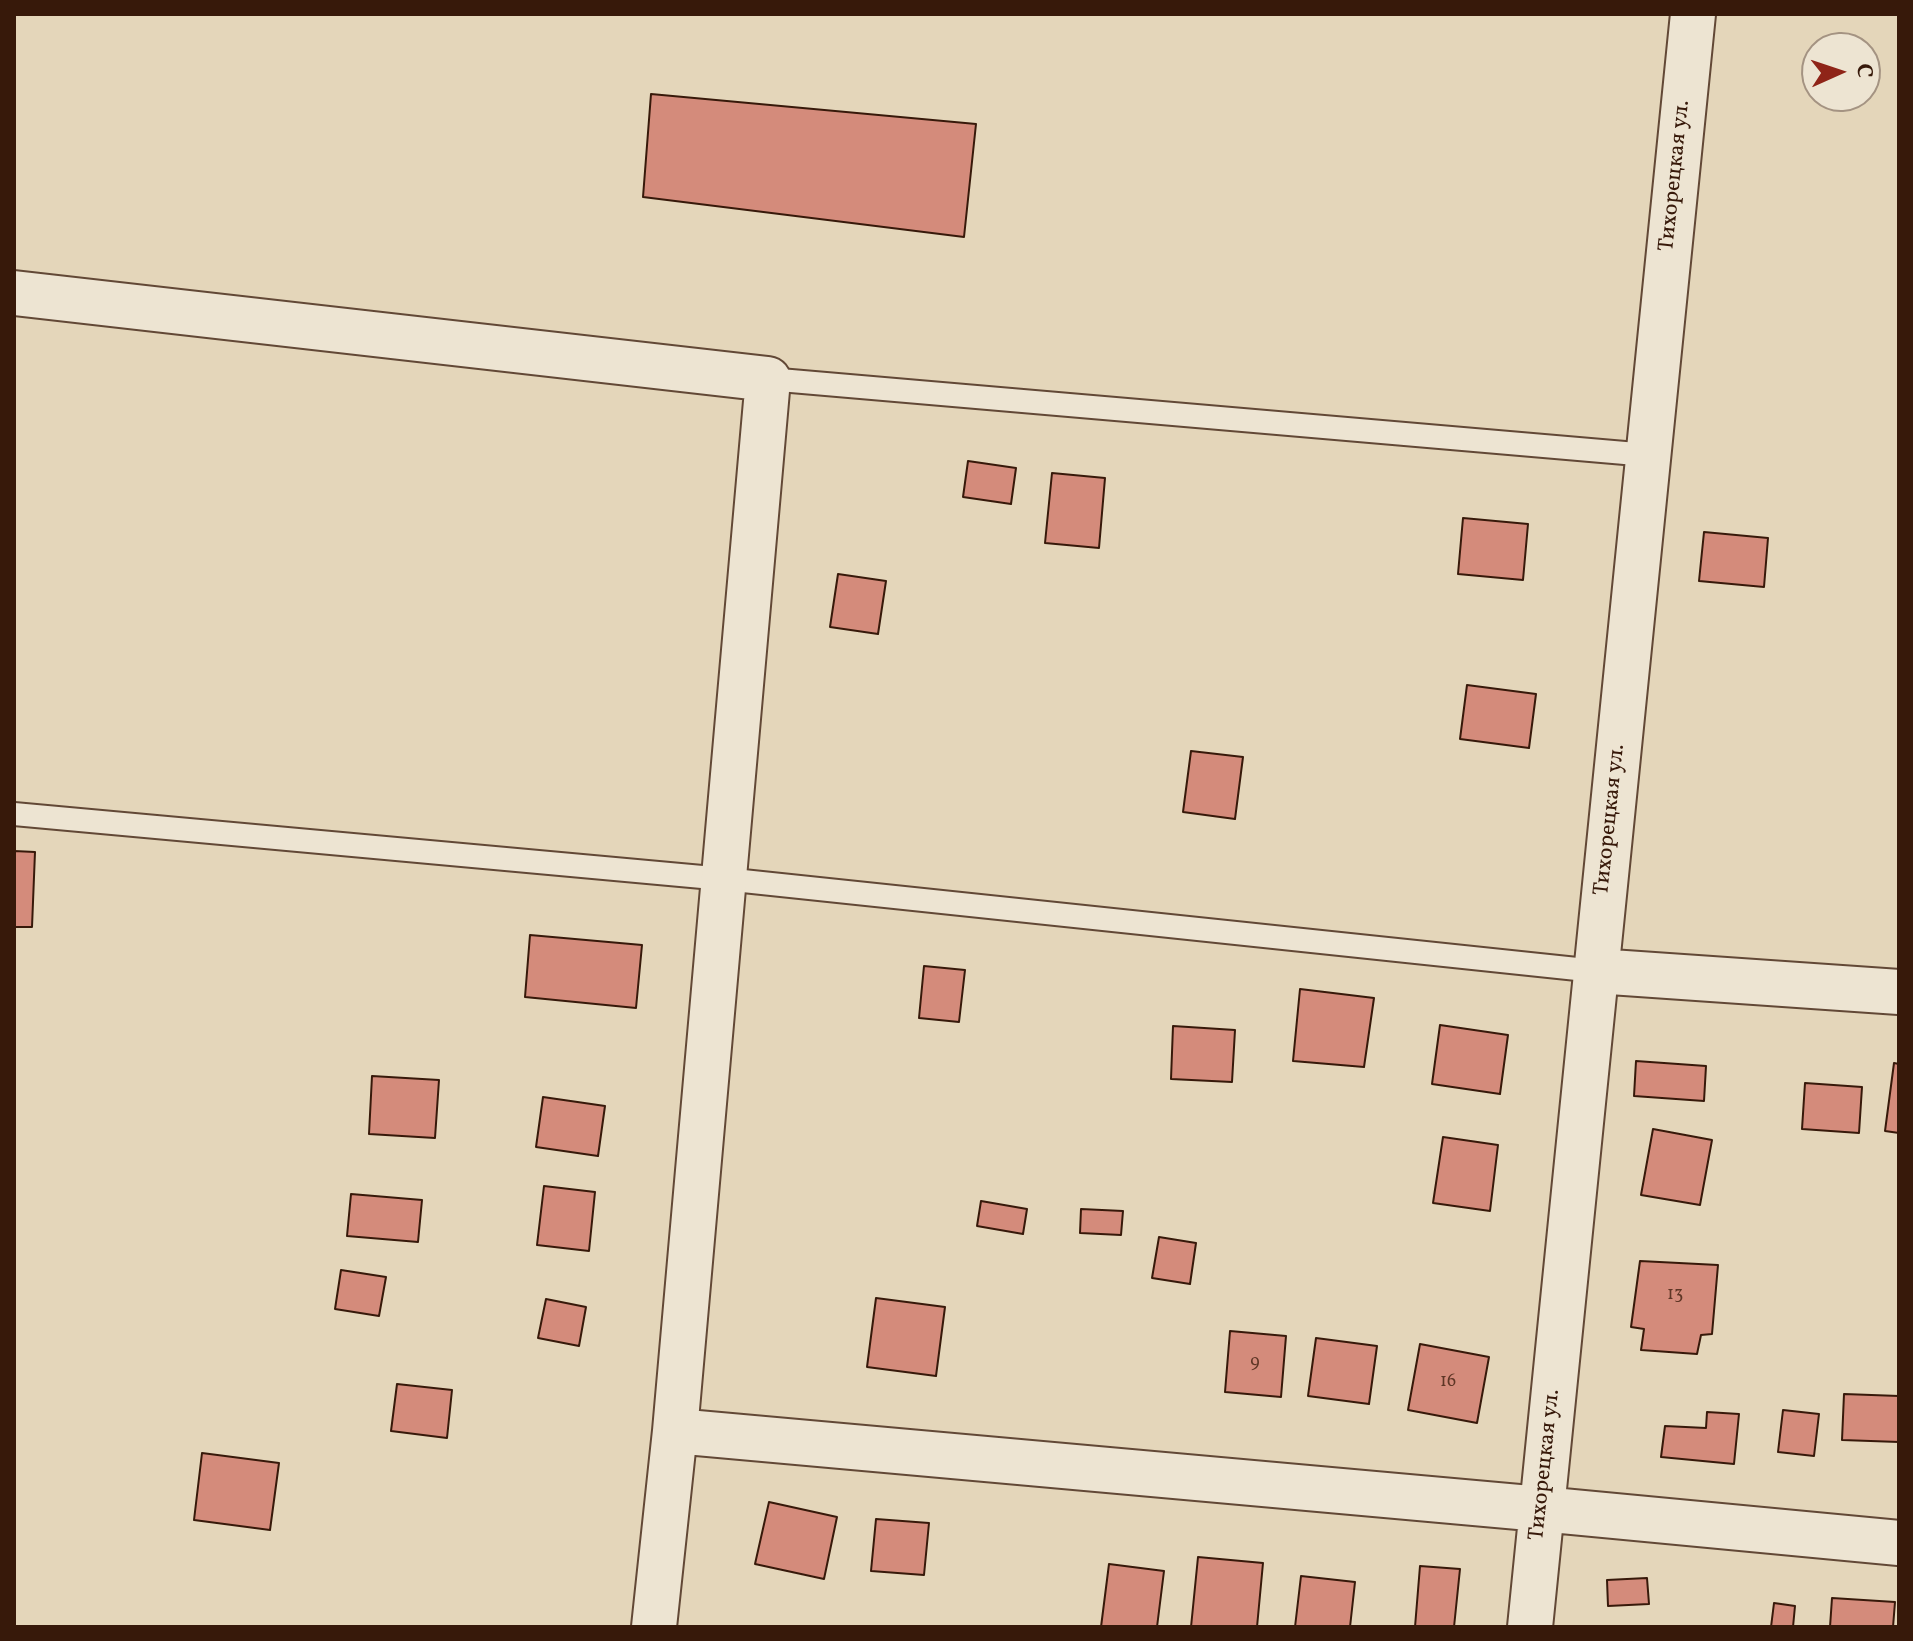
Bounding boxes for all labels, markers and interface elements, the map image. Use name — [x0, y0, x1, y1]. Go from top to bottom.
north arrow — [1801, 32, 1881, 112]
text: С — [1848, 63, 1879, 79]
street label: Тихорецкая ул. — [1655, 99, 1697, 253]
street label: Тихорецкая ул. — [1590, 743, 1632, 897]
house number: 13 — [1667, 1285, 1683, 1307]
house number: 9 — [1250, 1353, 1260, 1375]
house number: 16 — [1440, 1372, 1456, 1394]
street label: Тихорецкая ул. — [1525, 1388, 1567, 1542]

